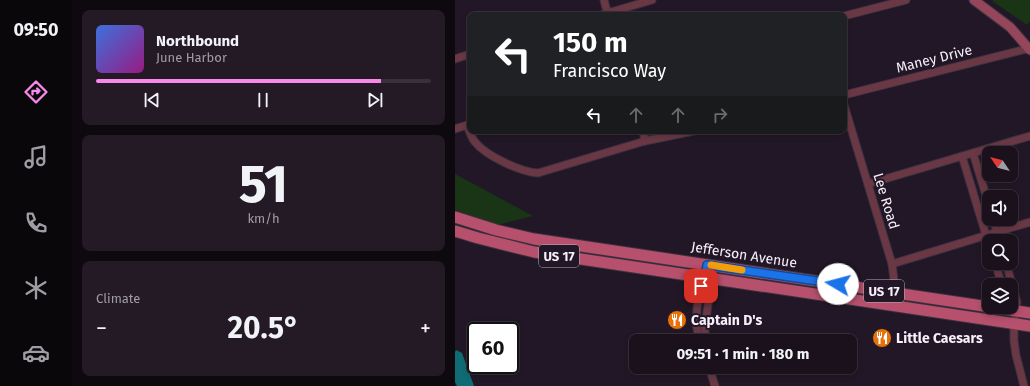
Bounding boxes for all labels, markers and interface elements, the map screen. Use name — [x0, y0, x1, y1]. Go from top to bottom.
text: 09:50 — [13, 19, 59, 41]
text: 150 m — [553, 26, 628, 59]
icon: left — [487, 28, 539, 80]
text: Northbound — [156, 32, 239, 50]
street label: Maney Drive — [894, 41, 974, 77]
text: June Harbor — [156, 50, 227, 65]
text: Francisco Way — [553, 60, 666, 82]
icon: directions — [22, 78, 50, 106]
icon: previous — [141, 89, 163, 111]
icon: pause — [252, 89, 274, 111]
icon: next — [364, 89, 386, 111]
icon: left — [583, 104, 605, 126]
icon: ahead — [625, 104, 647, 126]
icon: ahead — [667, 104, 689, 126]
icon: right — [709, 104, 731, 126]
icon: music — [22, 143, 50, 171]
north arrow — [982, 146, 1018, 182]
map controls — [982, 146, 1018, 314]
text: 51 — [239, 153, 288, 216]
street label: Lee Road — [869, 171, 903, 231]
button: sound — [982, 190, 1018, 226]
icon: phone — [22, 209, 50, 237]
text: km/h — [247, 211, 280, 226]
button: search — [982, 234, 1018, 270]
street label: Jefferson Avenue — [690, 238, 798, 272]
road number: US 17 — [539, 245, 579, 267]
position arrow — [817, 263, 859, 305]
pin — [684, 269, 718, 303]
icon: climate — [22, 274, 50, 302]
icon: arrive — [690, 275, 712, 297]
button: layers — [982, 278, 1018, 314]
road number: US 17 — [864, 280, 904, 302]
text: Climate — [96, 291, 140, 306]
restaurant icon: Captain D's — [666, 309, 688, 331]
text: 20.5° — [228, 310, 300, 346]
place label: Captain D's — [691, 312, 762, 329]
text: − — [96, 315, 107, 342]
text: + — [420, 315, 431, 342]
speed limit sign: 60 — [467, 322, 519, 374]
restaurant icon: Little Caesars — [871, 327, 893, 349]
place label: Little Caesars — [896, 330, 983, 347]
icon: car — [22, 339, 50, 367]
text: 09:51 · 1 min · 180 m — [676, 345, 810, 363]

